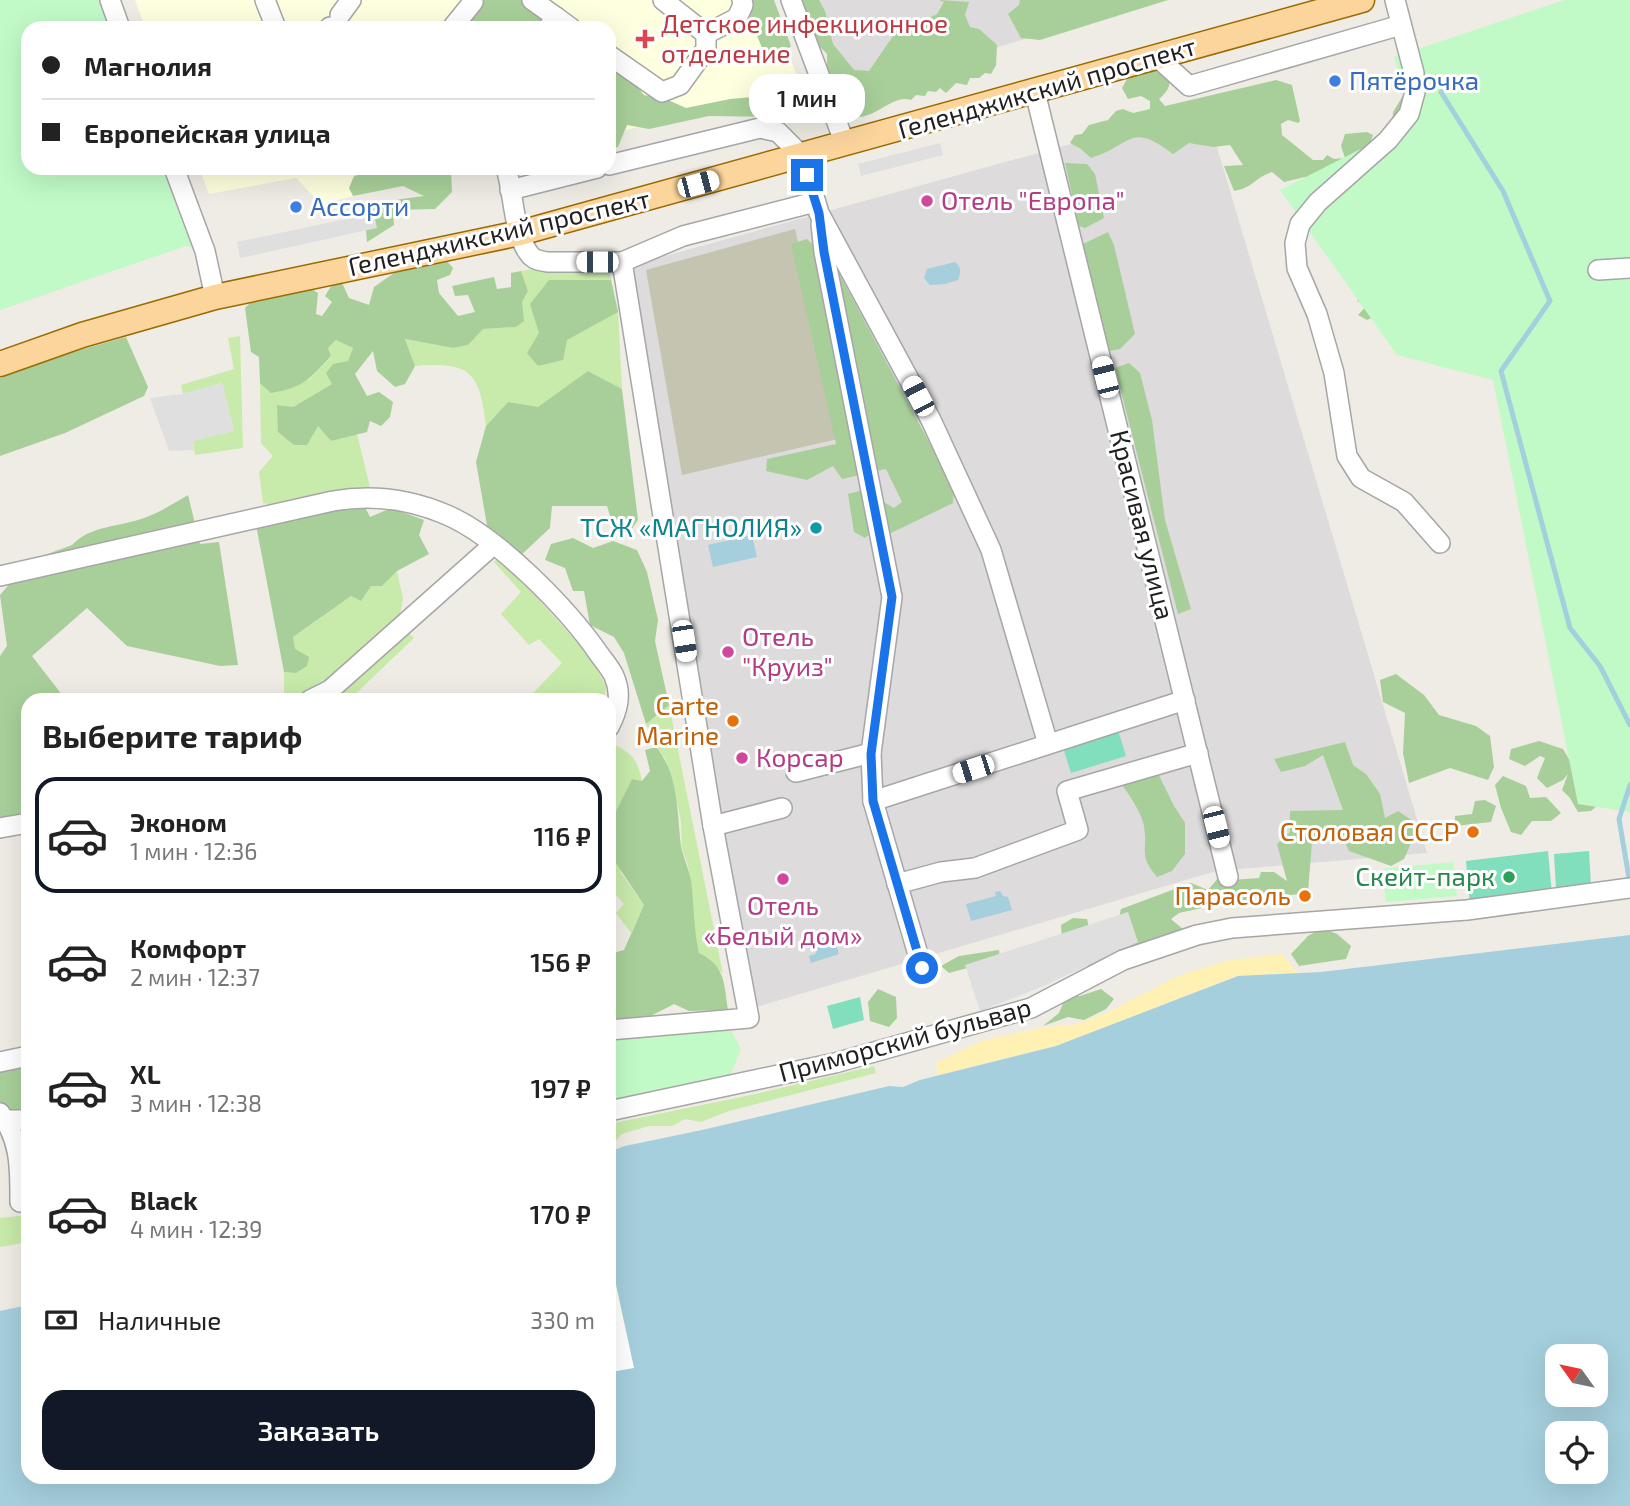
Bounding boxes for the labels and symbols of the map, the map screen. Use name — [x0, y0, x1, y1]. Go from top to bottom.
place label: Детское инфекционное отделение — [661, 7, 948, 68]
marker: Детское инфекционное отделение — [635, 29, 655, 49]
street label: Геленджикский проспект — [894, 29, 1199, 144]
place label: Пятёрочка — [1349, 64, 1479, 95]
marker: Пятёрочка — [1327, 73, 1343, 89]
callout: 1 мин — [749, 74, 865, 122]
route end — [791, 159, 823, 191]
car — [675, 168, 722, 200]
street label: Геленджикский проспект — [345, 182, 653, 281]
place label: Отель "Европа" — [941, 184, 1125, 215]
place label: Ассорти — [310, 190, 409, 221]
marker: Отель "Европа" — [919, 193, 935, 209]
marker: Ассорти — [288, 199, 304, 215]
car — [577, 252, 619, 273]
car — [1090, 354, 1121, 400]
car — [899, 373, 938, 419]
street label: Красивая улица — [1104, 427, 1182, 623]
place label: ТСЖ «МАГНОЛИЯ» — [580, 511, 802, 542]
marker: ТСЖ «МАГНОЛИЯ» — [808, 520, 824, 536]
car — [671, 619, 698, 663]
place label: Отель "Круиз" — [742, 620, 833, 682]
marker: Отель "Круиз" — [720, 644, 736, 660]
place label: Carte Marine — [636, 689, 719, 750]
marker: Carte Marine — [725, 713, 741, 729]
place label: Корсар — [756, 741, 844, 772]
marker: Корсар — [734, 750, 750, 766]
car — [950, 753, 997, 785]
car — [1201, 804, 1232, 850]
place label: Столовая СССР — [1280, 815, 1459, 846]
marker: Столовая СССР — [1465, 824, 1481, 840]
place label: Скейт-парк — [1355, 860, 1495, 891]
marker: Скейт-парк — [1501, 869, 1517, 885]
marker: Отель «Белый дом» — [775, 871, 791, 887]
place label: Парасоль — [1174, 879, 1291, 910]
marker: Парасоль — [1297, 888, 1313, 904]
place label: Отель «Белый дом» — [704, 889, 862, 950]
route start — [906, 952, 938, 984]
street label: Приморский бульвар — [775, 990, 1034, 1088]
north arrow — [1545, 1344, 1608, 1407]

